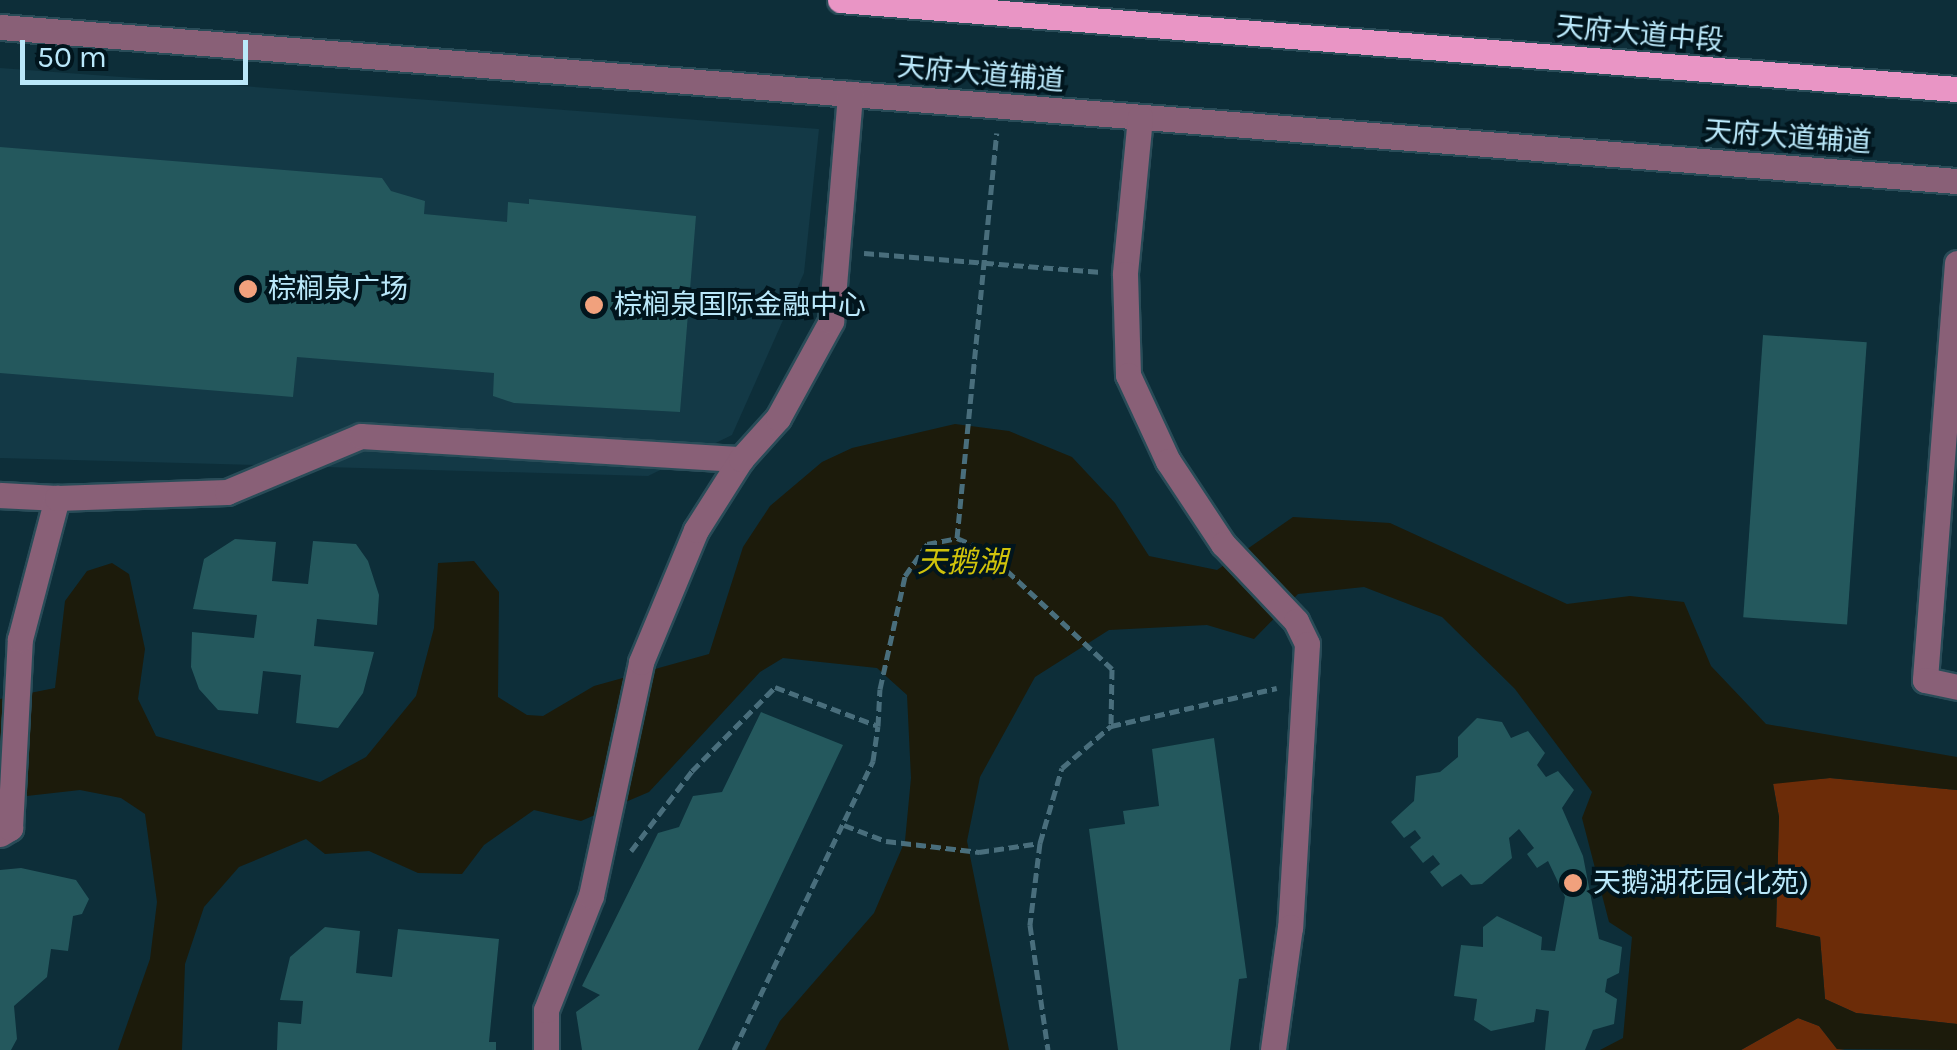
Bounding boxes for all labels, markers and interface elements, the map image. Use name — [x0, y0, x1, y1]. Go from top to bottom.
street label: 天府大道中段 — [1555, 10, 1725, 58]
scale bar — [25, 20, 252, 82]
text: 50 m — [37, 39, 107, 75]
street label: 天府大道辅道 — [896, 50, 1066, 98]
street label: 天府大道辅道 — [1703, 114, 1873, 160]
place label: 棕榈泉广场 — [268, 272, 408, 306]
marker: 棕榈泉广场 — [237, 278, 259, 300]
place label: 棕榈泉国际金融中心 — [614, 288, 866, 322]
marker: 棕榈泉国际金融中心 — [583, 294, 605, 316]
water label: 天鹅湖 — [917, 544, 1007, 580]
place label: 天鹅湖花园(北苑) — [1593, 866, 1809, 900]
marker: 天鹅湖花园(北苑) — [1562, 872, 1584, 894]

